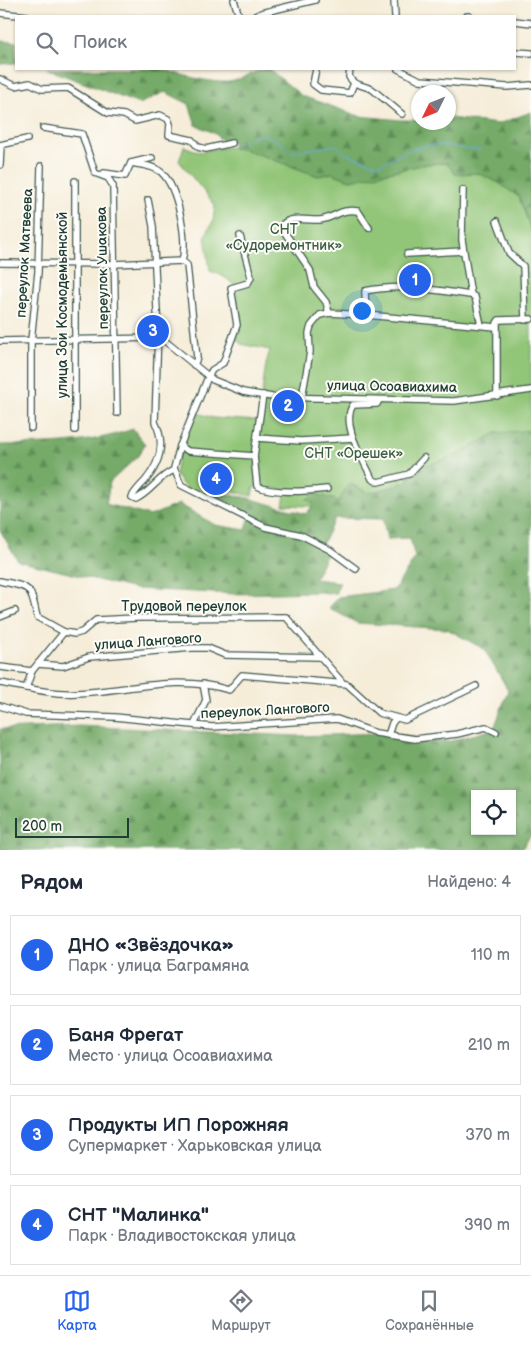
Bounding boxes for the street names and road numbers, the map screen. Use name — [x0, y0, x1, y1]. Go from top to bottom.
street label: переулок Матвеева — [13, 187, 36, 318]
street label: переулок Ушакова — [93, 206, 112, 330]
street label: улица Зои Космодемьянской — [54, 212, 71, 398]
street label: улица Осоавиахима — [327, 377, 458, 396]
street label: Трудовой переулок — [121, 598, 247, 615]
street label: улица Лангового — [94, 629, 202, 654]
street label: переулок Лангового — [200, 699, 330, 722]

